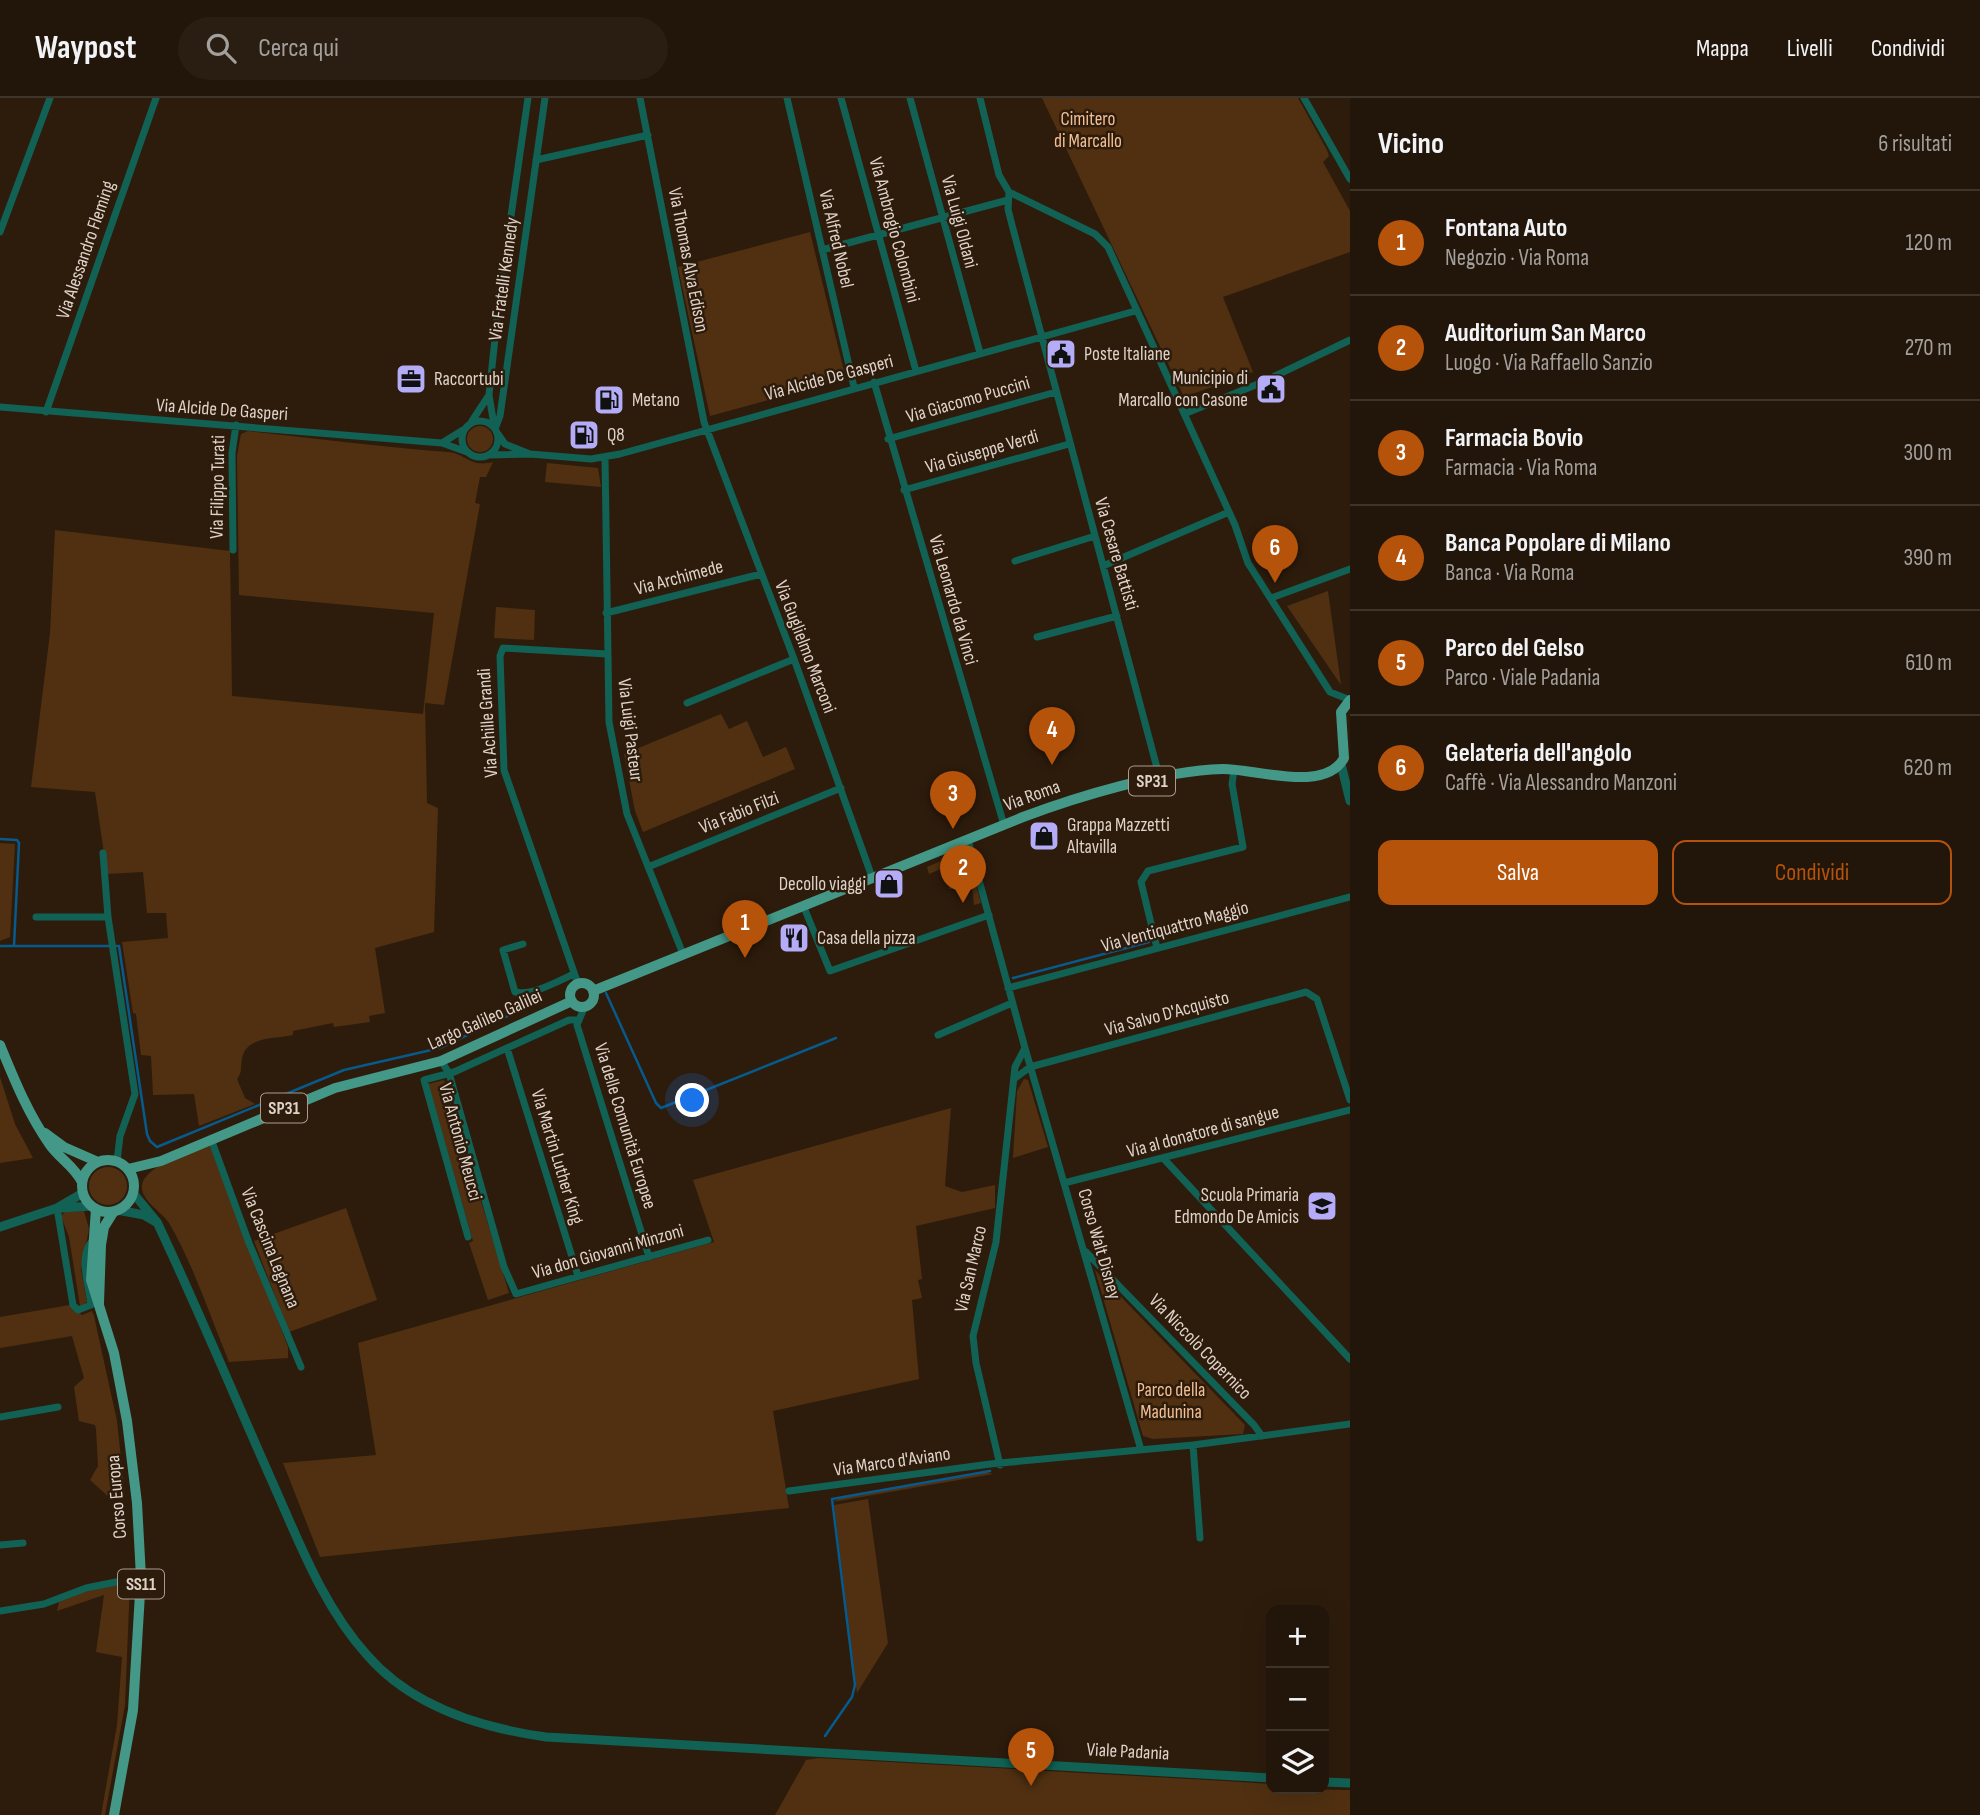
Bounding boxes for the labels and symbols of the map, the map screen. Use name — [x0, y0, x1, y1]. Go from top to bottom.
park label: Cimitero di Marcallo — [1054, 108, 1122, 153]
street label: Via Ambrogio Colombini — [864, 155, 924, 305]
street label: Via Luigi Oldani — [936, 173, 982, 271]
street label: Via Alessandro Fleming — [52, 178, 121, 322]
street label: Via Thomas Alva Edison — [663, 186, 713, 334]
street label: Via Alfred Nobel — [814, 188, 858, 290]
street label: Via Fratelli Kennedy — [484, 215, 524, 342]
public building icon: Poste Italiane — [1044, 337, 1078, 371]
place label: Poste Italiane — [1084, 343, 1170, 366]
street label: Via Alcide De Gasperi — [762, 350, 896, 406]
office icon: Raccortubi — [394, 362, 428, 396]
place label: Municipio di Marcallo con Casone — [1118, 367, 1248, 412]
place label: Raccortubi — [434, 368, 504, 391]
street label: Via Giacomo Puccini — [904, 371, 1032, 429]
public building icon: Municipio di Marcallo con Casone — [1254, 372, 1288, 406]
fuel station icon: Metano — [592, 383, 626, 417]
place label: Metano — [632, 389, 680, 412]
street label: Via Alcide De Gasperi — [155, 394, 289, 426]
fuel station icon: Q8 — [567, 418, 601, 452]
place label: Q8 — [607, 424, 625, 447]
street label: Via Giuseppe Verdi — [923, 425, 1041, 479]
street label: Via Filippo Turati — [206, 435, 230, 539]
street label: Via Cesare Battisti — [1089, 495, 1143, 613]
pin: 6 — [1252, 525, 1298, 583]
street label: Via Leonardo da Vinci — [924, 533, 982, 667]
street label: Via Archimede — [632, 555, 726, 601]
street label: Via Guglielmo Marconi — [769, 578, 841, 716]
street label: Via Achille Grandi — [473, 668, 503, 778]
street label: Via Luigi Pasteur — [612, 677, 648, 783]
pin: 4 — [1029, 707, 1075, 765]
road number: SP31 — [1129, 766, 1175, 796]
pin: 3 — [930, 771, 976, 829]
street label: Via Roma — [1001, 775, 1063, 817]
street label: Via Fabio Filzi — [696, 787, 782, 839]
place label: Grappa Mazzetti Altavilla — [1066, 814, 1170, 859]
shop icon: Grappa Mazzetti Altavilla — [1027, 819, 1061, 853]
pin: 2 — [940, 845, 986, 903]
shop icon: Decollo viaggi — [872, 867, 906, 901]
place label: Decollo viaggi — [779, 873, 866, 896]
street label: Via Ventiquattro Maggio — [1099, 896, 1251, 958]
pin: 1 — [722, 900, 768, 958]
restaurant icon: Casa della pizza — [777, 921, 811, 955]
place label: Casa della pizza — [817, 927, 916, 950]
street label: Largo Galileo Galilei — [424, 985, 546, 1055]
street label: Via Salvo D'Acquisto — [1102, 986, 1232, 1042]
street label: Via delle Comunità Europee — [589, 1040, 661, 1212]
street label: Via Antonio Meucci — [433, 1081, 487, 1203]
your location — [675, 1083, 709, 1117]
street label: Via Martin Luther King — [526, 1087, 589, 1228]
road number: SP31 — [261, 1093, 307, 1122]
street label: Via al donatore di sangue — [1124, 1101, 1282, 1163]
street label: Via Cascina Legnana — [235, 1184, 305, 1312]
place label: Scuola Primaria Edmondo De Amicis — [1174, 1184, 1299, 1229]
street label: Corso Walt Disney — [1072, 1186, 1126, 1303]
school or university icon: Scuola Primaria Edmondo De Amicis — [1305, 1189, 1339, 1223]
street label: Via don Giovanni Minzoni — [530, 1219, 686, 1285]
street label: Via San Marco — [950, 1223, 992, 1315]
street label: Via Niccolò Copernico — [1144, 1289, 1256, 1405]
park label: Parco della Madunina — [1137, 1379, 1205, 1424]
street label: Via Marco d'Aviano — [832, 1442, 952, 1482]
street label: Corso Europa — [102, 1454, 132, 1540]
road number: SS11 — [118, 1569, 164, 1598]
pin: 5 — [1008, 1728, 1054, 1786]
street label: Viale Padania — [1086, 1738, 1170, 1766]

